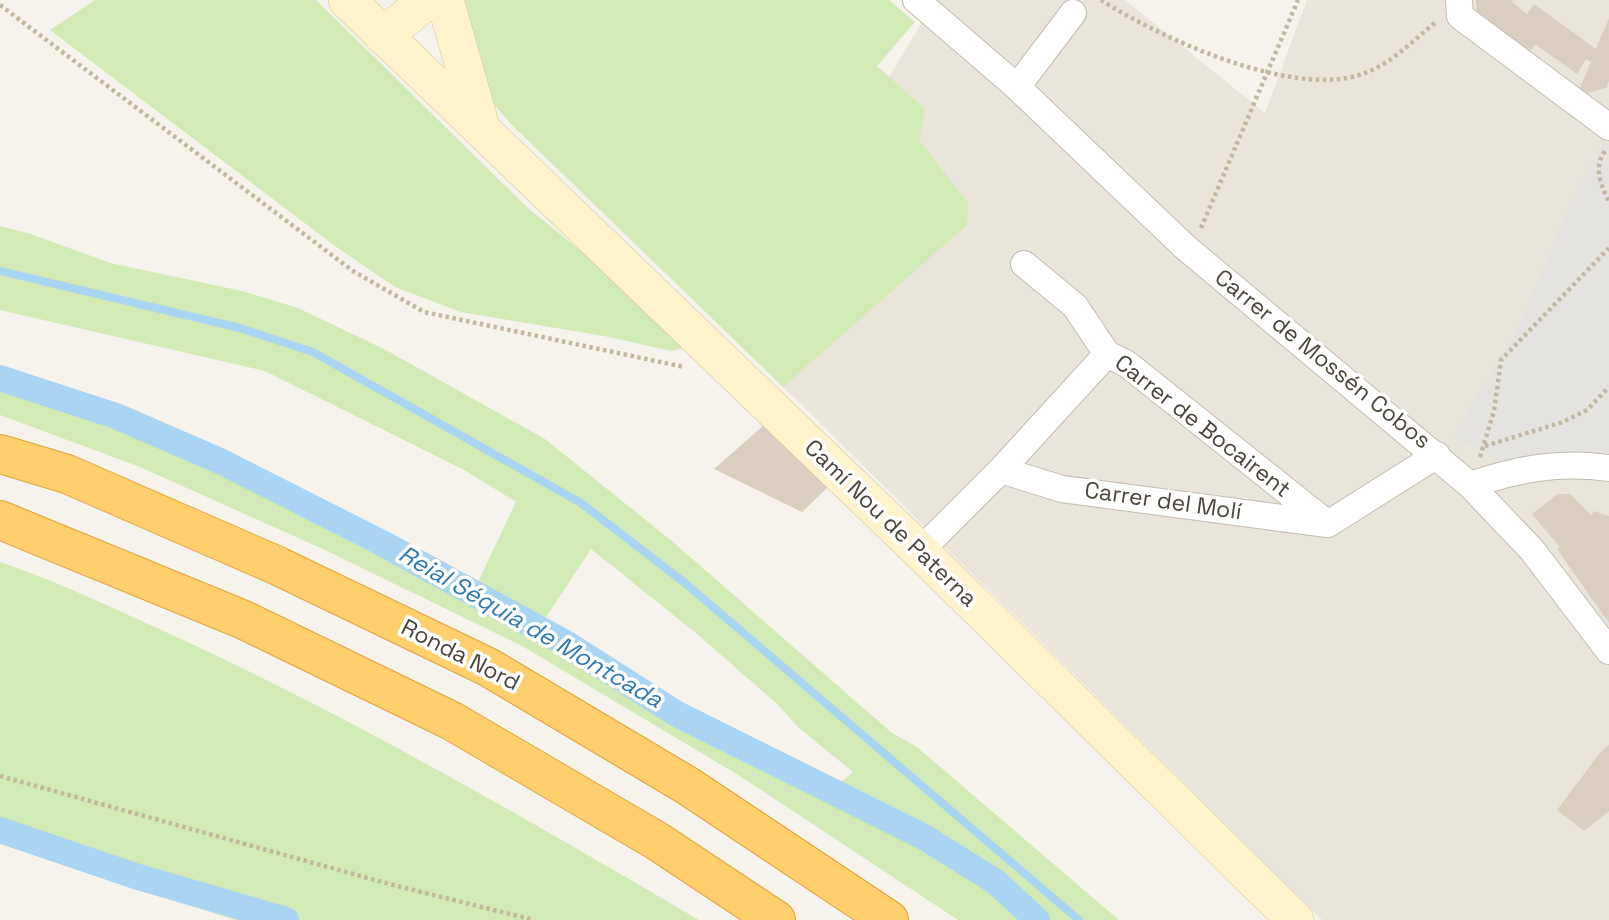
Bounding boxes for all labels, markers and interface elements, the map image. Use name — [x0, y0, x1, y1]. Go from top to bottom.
street label: Carrer de Mossén Cobos — [1209, 264, 1435, 456]
street label: Carrer de Bocairent — [1109, 350, 1295, 504]
street label: Camí Nou de Paterna — [798, 435, 982, 613]
street label: Carrer del Molí — [1083, 477, 1243, 527]
water label: Reial Séquia de Montcada — [393, 541, 667, 715]
street label: Ronda Nord — [396, 614, 524, 698]

